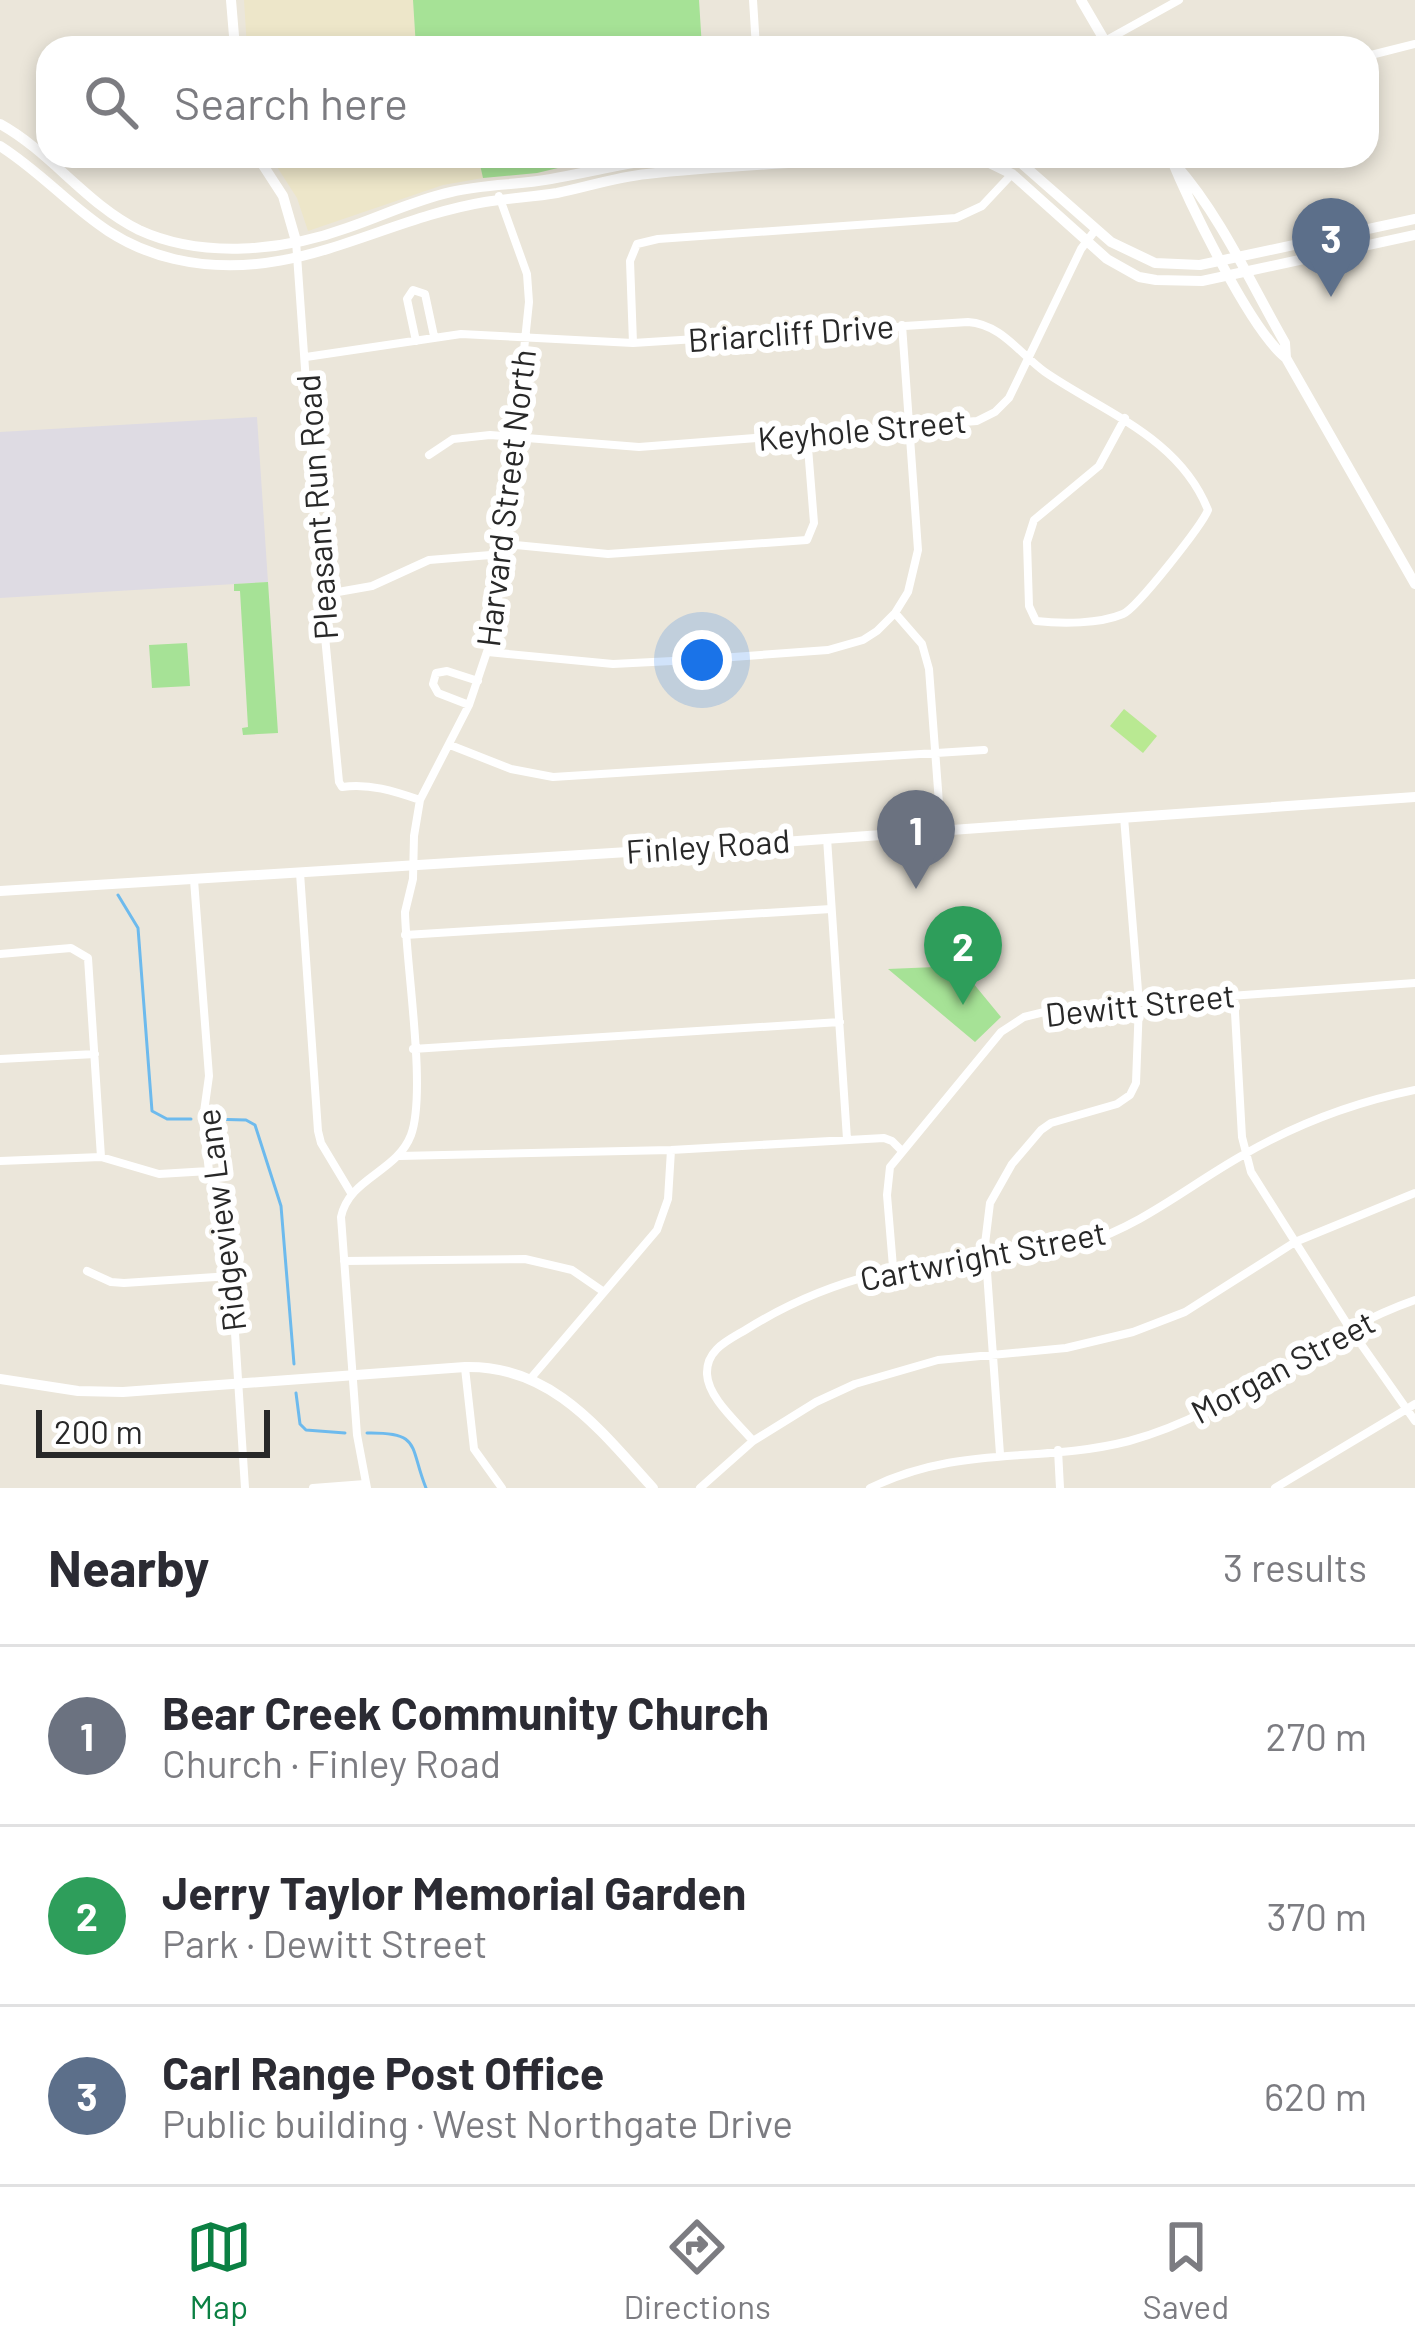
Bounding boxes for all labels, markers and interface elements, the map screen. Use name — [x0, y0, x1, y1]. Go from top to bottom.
search box — [36, 36, 1379, 168]
icon: search — [78, 69, 144, 135]
text: Search here — [174, 75, 408, 129]
pin: 3 — [1292, 198, 1370, 297]
street label: Briarcliff Drive — [686, 305, 895, 359]
street label: Harvard Street North — [467, 347, 543, 649]
street label: Pleasant Run Road — [287, 373, 345, 641]
street label: Keyhole Street — [756, 400, 968, 458]
your location — [672, 630, 732, 690]
pin: 1 — [877, 790, 955, 889]
street label: Finley Road — [624, 819, 791, 871]
pin: 2 — [924, 906, 1002, 1005]
street label: Dewitt Street — [1043, 974, 1237, 1034]
street label: Ridgeview Lane — [187, 1107, 253, 1334]
street label: Cartwright Street — [857, 1212, 1109, 1298]
street label: Morgan Street — [1184, 1301, 1381, 1431]
scale bar — [36, 1404, 270, 1457]
text: 200 m — [54, 1411, 143, 1451]
text: Nearby — [48, 1536, 209, 1597]
text: 3 results — [1223, 1543, 1367, 1590]
text: Bear Creek Community Church — [162, 1685, 769, 1739]
text: 1 — [80, 1712, 94, 1759]
text: 270 m — [1266, 1712, 1367, 1759]
text: Church · Finley Road — [162, 1739, 501, 1786]
text: Jerry Taylor Memorial Garden — [162, 1865, 746, 1919]
text: 2 — [76, 1892, 98, 1939]
text: 370 m — [1266, 1892, 1367, 1939]
text: Park · Dewitt Street — [162, 1919, 488, 1966]
text: Carl Range Post Office — [162, 2045, 604, 2099]
text: 3 — [76, 2072, 98, 2119]
text: 620 m — [1264, 2072, 1367, 2119]
text: Public building · West Northgate Drive — [162, 2099, 793, 2146]
tab: Map — [186, 2214, 252, 2326]
tab: Directions — [623, 2214, 771, 2326]
tab: Saved — [1143, 2214, 1229, 2326]

